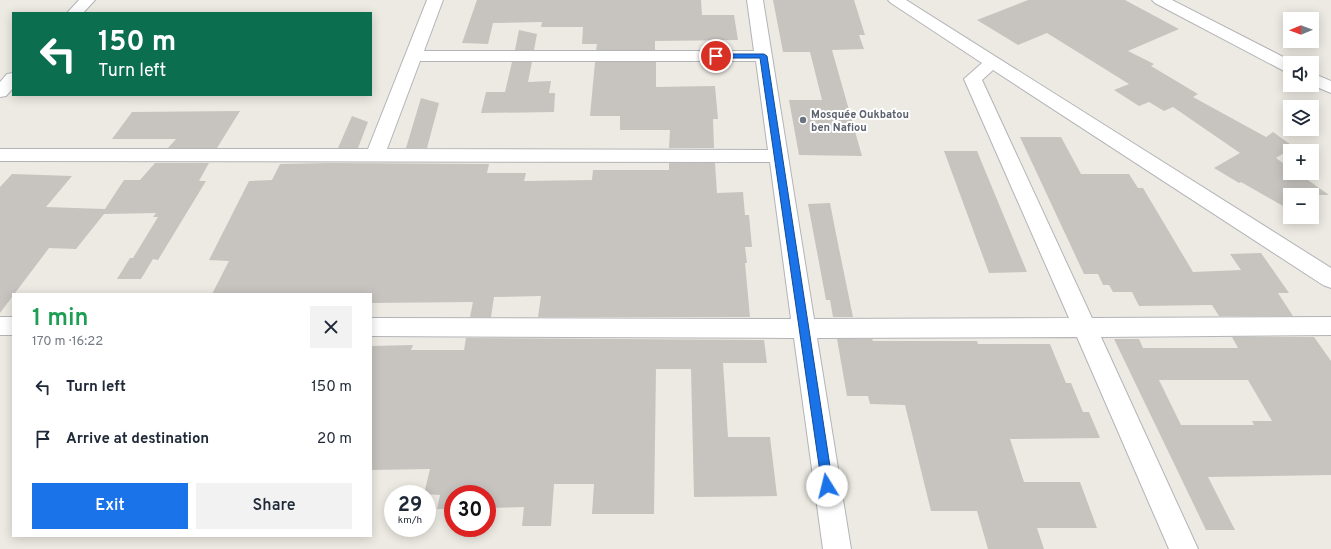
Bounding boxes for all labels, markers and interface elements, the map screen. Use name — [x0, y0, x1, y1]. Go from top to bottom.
north arrow — [1283, 12, 1319, 48]
map controls — [1283, 12, 1319, 224]
text: 150 m — [98, 25, 176, 61]
icon: left — [32, 28, 84, 80]
pin — [699, 39, 733, 73]
icon: arrive — [705, 45, 727, 67]
button: sound — [1283, 56, 1319, 92]
text: Turn left — [98, 60, 166, 83]
button: layers — [1283, 100, 1319, 136]
place label: Mosquée Oukbatou ben Nafiou — [811, 108, 909, 135]
marker: Mosquée Oukbatou ben Nafiou — [798, 115, 808, 125]
button: + — [1283, 144, 1319, 180]
button: − — [1283, 188, 1319, 224]
text: 1 min — [32, 304, 89, 334]
button: close — [310, 306, 352, 348]
text: 170 m · 16:22 — [32, 334, 103, 350]
icon: left — [32, 376, 54, 398]
text: Turn left — [66, 378, 126, 397]
text: 150 m — [311, 378, 352, 397]
icon: arrive — [32, 428, 54, 450]
text: Arrive at destination — [66, 430, 209, 449]
text: 20 m — [317, 430, 352, 449]
position arrow — [806, 465, 848, 507]
button: Exit — [32, 483, 188, 529]
button: Share — [196, 483, 352, 529]
speed limit sign: 30 — [444, 485, 496, 537]
text: 29 — [398, 493, 422, 519]
text: km/h — [398, 514, 422, 527]

